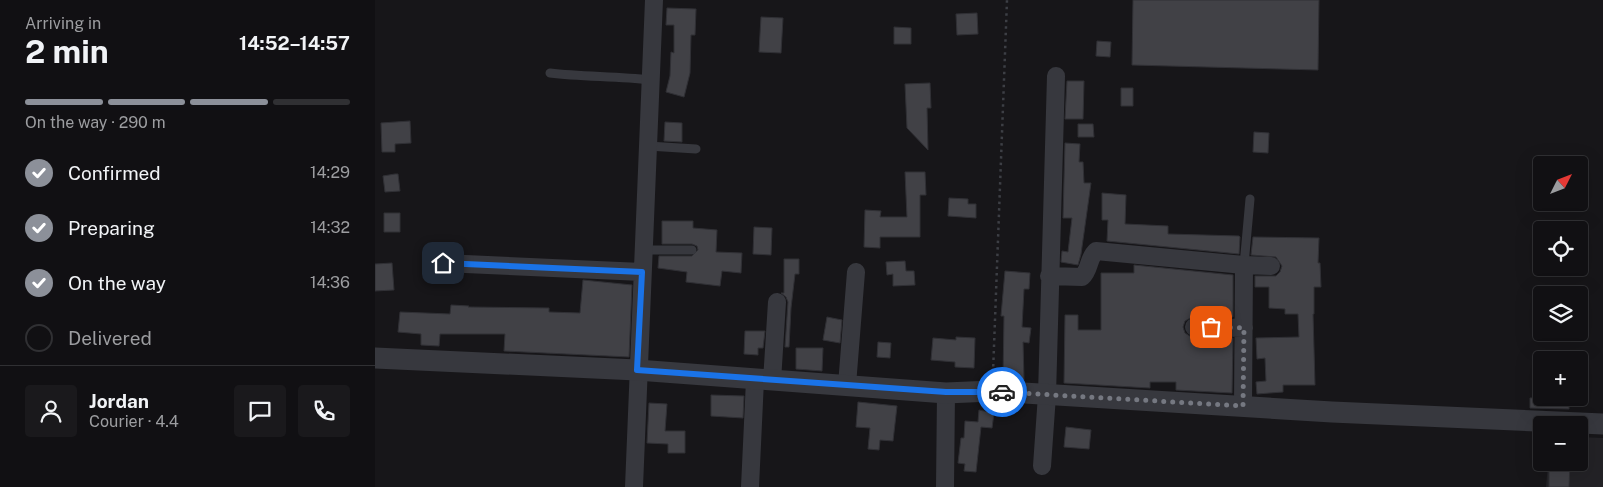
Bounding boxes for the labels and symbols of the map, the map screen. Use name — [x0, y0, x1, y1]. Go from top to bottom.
north arrow — [1533, 156, 1587, 211]
pin — [422, 242, 464, 284]
pin — [1190, 306, 1232, 348]
courier — [977, 367, 1027, 417]

